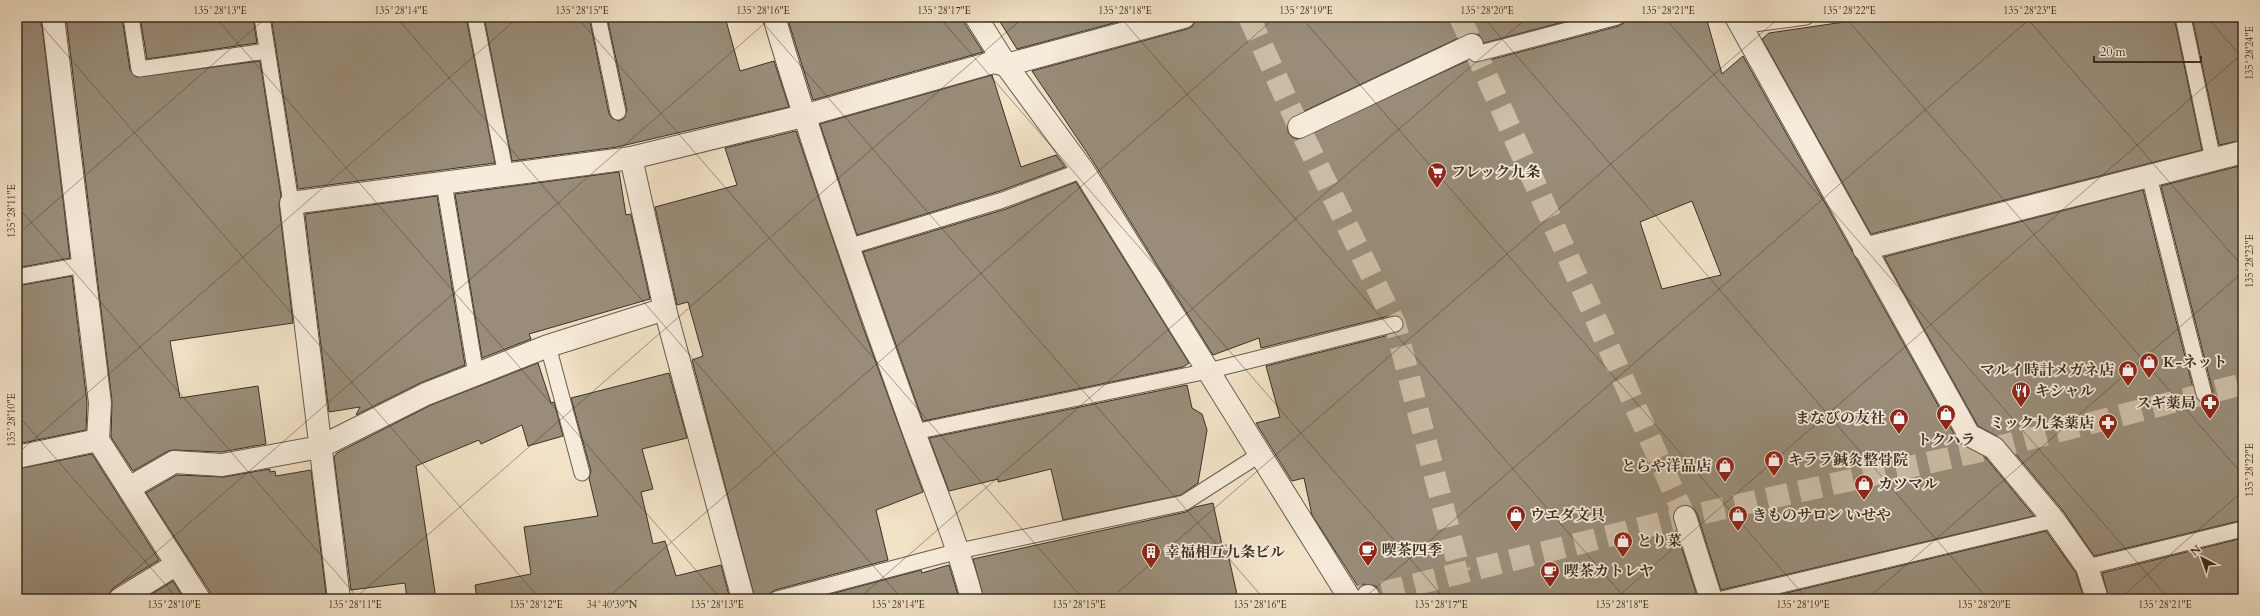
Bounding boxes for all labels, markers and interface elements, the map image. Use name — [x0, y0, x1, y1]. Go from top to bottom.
text: 135°28'13"E — [193, 4, 247, 18]
text: 135°28'14"E — [374, 4, 428, 18]
text: 135°28'15"E — [555, 4, 609, 18]
text: 135°28'16"E — [736, 4, 790, 18]
text: 135°28'17"E — [917, 4, 971, 18]
text: 135°28'18"E — [1098, 4, 1152, 18]
text: 135°28'19"E — [1279, 4, 1333, 18]
text: 135°28'20"E — [1460, 4, 1514, 18]
text: 135°28'21"E — [1641, 4, 1695, 18]
text: 135°28'22"E — [1822, 4, 1876, 18]
text: 135°28'23"E — [2003, 4, 2057, 18]
text: 135°28'24"E — [2243, 26, 2257, 80]
scale bar — [2094, 38, 2201, 64]
text: 20 m — [2100, 44, 2127, 60]
supermarket icon: フレック九条 — [1426, 161, 1448, 189]
place label: フレック九条 — [1451, 162, 1540, 182]
text: 135°28'11"E — [5, 184, 19, 238]
text: 135°28'23"E — [2243, 234, 2257, 288]
shop icon: K-ネット — [2138, 351, 2160, 379]
place label: K-ネット — [2163, 352, 2227, 372]
shop icon: マルイ時計メガネ店 — [2117, 359, 2139, 387]
place label: マルイ時計メガネ店 — [1980, 360, 2114, 380]
restaurant icon: キシャル — [2010, 380, 2032, 408]
place label: キシャル — [2035, 381, 2095, 401]
pharmacy icon: スギ薬局 — [2199, 392, 2221, 420]
text: 135°28'10"E — [5, 393, 19, 447]
place label: スギ薬局 — [2136, 393, 2196, 413]
shop icon: トクハラ — [1935, 403, 1957, 431]
shop icon: まなびの友社 — [1888, 407, 1910, 435]
place label: まなびの友社 — [1795, 408, 1885, 428]
pharmacy icon: ミック九条薬店 — [2097, 412, 2119, 440]
place label: ミック九条薬店 — [1989, 413, 2094, 433]
place label: トクハラ — [1917, 430, 1975, 450]
text: 135°28'22"E — [2243, 443, 2257, 497]
shop icon: キララ鍼灸整骨院 — [1763, 449, 1785, 477]
place label: キララ鍼灸整骨院 — [1788, 450, 1908, 470]
shop icon: とらや洋品店 — [1714, 455, 1736, 483]
place label: とらや洋品店 — [1621, 456, 1711, 476]
shop icon: カツマル — [1853, 473, 1875, 501]
place label: カツマル — [1878, 474, 1938, 494]
shop icon: ウエダ文具 — [1505, 504, 1527, 532]
shop icon: きものサロン いせや — [1727, 504, 1749, 532]
place label: ウエダ文具 — [1530, 505, 1605, 525]
place label: きものサロン いせや — [1752, 505, 1891, 525]
shop icon: とり菜 — [1612, 530, 1634, 558]
place label: とり菜 — [1637, 531, 1682, 551]
north arrow — [2182, 538, 2222, 578]
cafe icon: 喫茶四季 — [1357, 539, 1379, 567]
place label: 喫茶四季 — [1382, 540, 1442, 560]
building icon: 幸福相互九条ビル — [1140, 541, 1162, 569]
place label: 幸福相互九条ビル — [1165, 542, 1285, 562]
text: N — [2187, 542, 2205, 560]
cafe icon: 喫茶カトレヤ — [1539, 560, 1561, 588]
place label: 喫茶カトレヤ — [1564, 561, 1654, 581]
text: 135°28'10"E — [147, 598, 201, 612]
text: 135°28'11"E — [328, 598, 382, 612]
text: 135°28'12"E — [509, 598, 563, 612]
text: 34°40'39"N — [587, 598, 638, 612]
text: 135°28'13"E — [690, 598, 744, 612]
text: 135°28'14"E — [871, 598, 925, 612]
text: 135°28'15"E — [1052, 598, 1106, 612]
text: 135°28'16"E — [1233, 598, 1287, 612]
text: 135°28'17"E — [1414, 598, 1468, 612]
text: 135°28'18"E — [1595, 598, 1649, 612]
text: 135°28'19"E — [1776, 598, 1830, 612]
text: 135°28'20"E — [1957, 598, 2011, 612]
text: 135°28'21"E — [2138, 598, 2192, 612]

